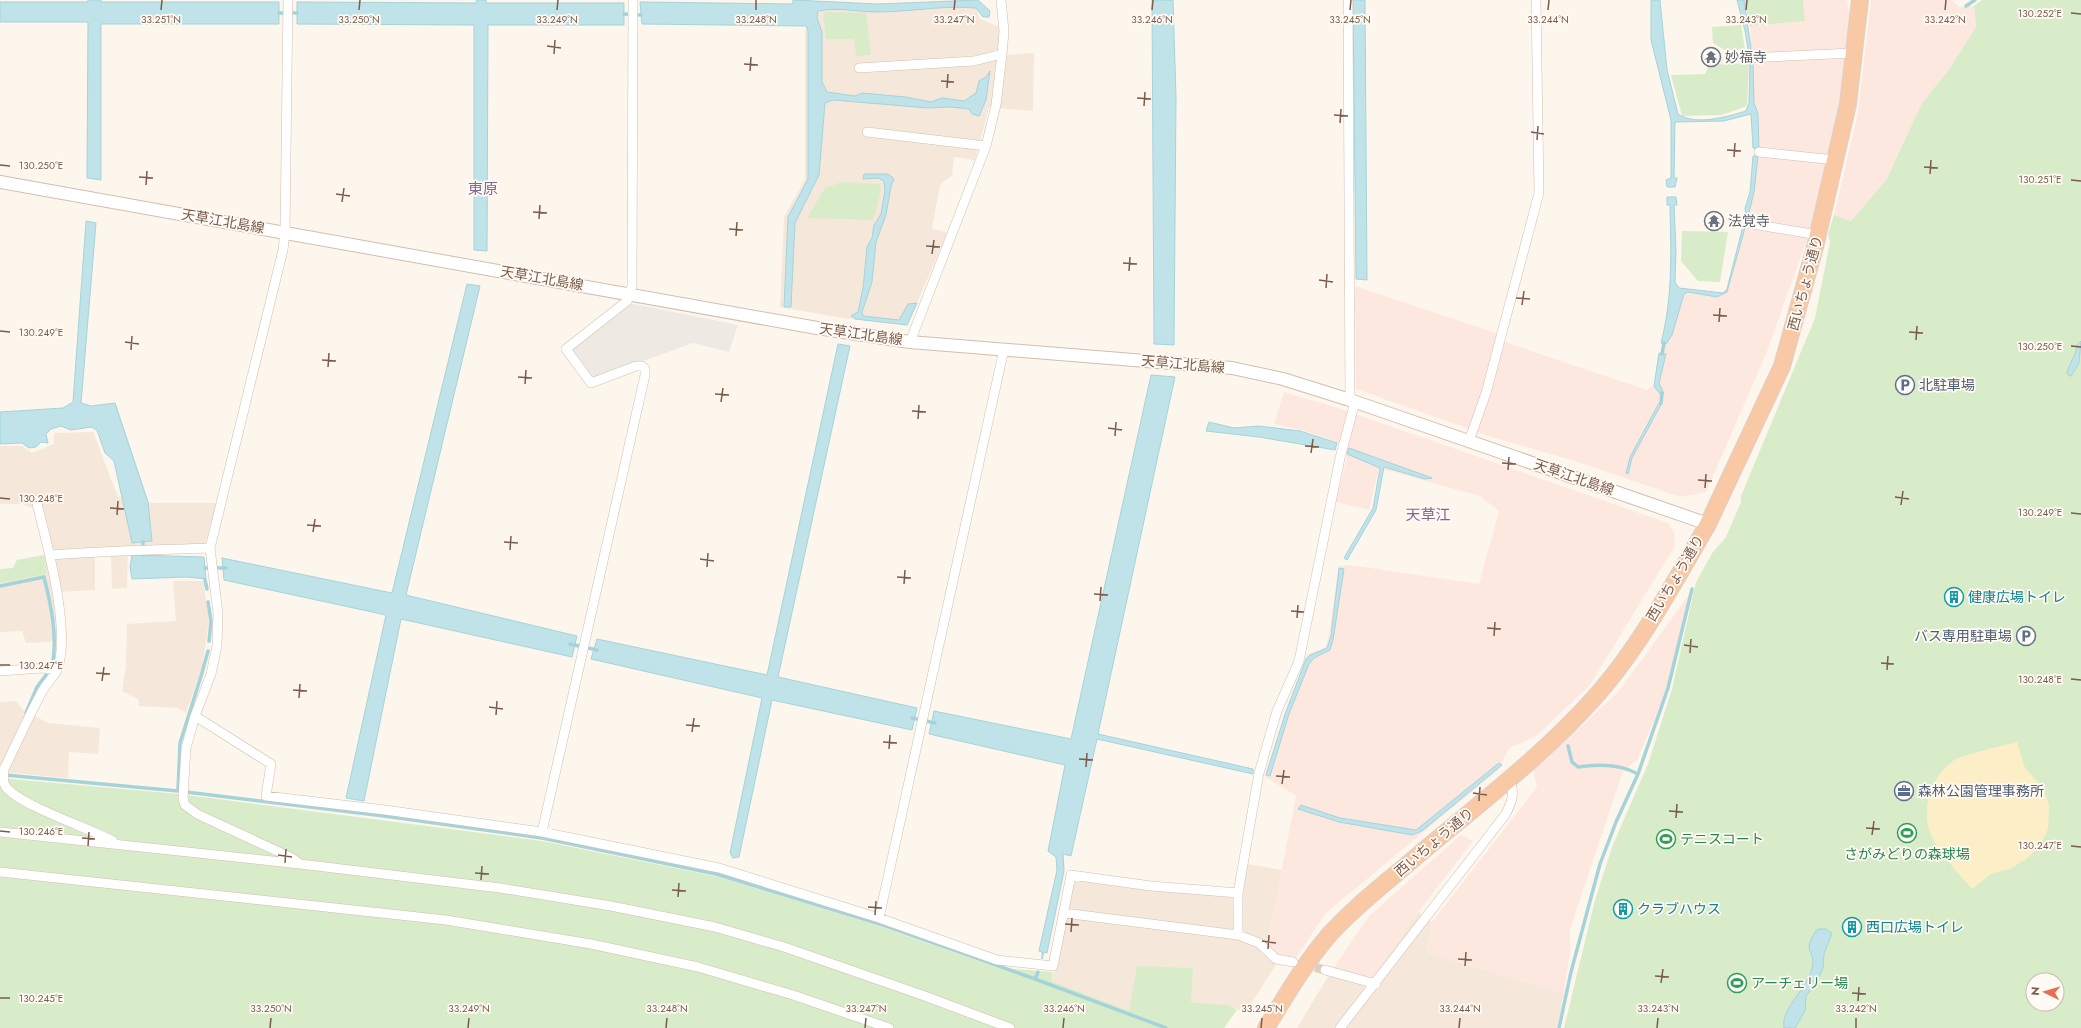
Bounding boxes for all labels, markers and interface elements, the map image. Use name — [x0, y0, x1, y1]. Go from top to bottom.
text: 130.252°E — [2018, 6, 2062, 21]
text: 33.251°N — [141, 12, 181, 27]
text: 33.250°N — [338, 12, 380, 27]
text: 33.249°N — [536, 12, 578, 27]
text: 33.248°N — [735, 12, 777, 27]
text: 33.247°N — [933, 12, 975, 27]
text: 33.246°N — [1131, 12, 1173, 27]
text: 33.245°N — [1329, 12, 1371, 27]
text: 33.244°N — [1527, 12, 1569, 27]
text: 33.243°N — [1725, 12, 1767, 27]
text: 33.242°N — [1924, 12, 1966, 27]
temple icon: 妙福寺 — [1700, 46, 1722, 68]
place label: 妙福寺 — [1725, 47, 1767, 67]
text: 130.250°E — [19, 158, 63, 173]
text: 130.251°E — [2018, 172, 2062, 187]
district label: 東原 — [468, 178, 498, 200]
street label: 天草江北島線 — [180, 204, 266, 238]
temple icon: 法覚寺 — [1703, 210, 1725, 232]
place label: 法覚寺 — [1728, 211, 1770, 231]
street label: 西いちょう通り — [1783, 233, 1827, 333]
street label: 天草江北島線 — [499, 261, 585, 295]
street label: 天草江北島線 — [818, 318, 904, 350]
text: 130.249°E — [19, 325, 63, 340]
text: 130.250°E — [2018, 339, 2062, 354]
street label: 天草江北島線 — [1140, 350, 1226, 378]
parking icon: 北駐車場 — [1894, 374, 1916, 396]
place label: 北駐車場 — [1919, 375, 1975, 395]
street label: 天草江北島線 — [1531, 454, 1617, 500]
text: 130.248°E — [19, 491, 63, 506]
district label: 天草江 — [1405, 504, 1451, 526]
text: 130.249°E — [2018, 505, 2062, 520]
street label: 西いちょう通り — [1641, 531, 1709, 625]
building icon: 健康広場トイレ — [1943, 586, 1965, 608]
place label: 健康広場トイレ — [1968, 587, 2066, 607]
parking icon: バス専用駐車場 — [2015, 625, 2037, 647]
place label: バス専用駐車場 — [1914, 626, 2012, 646]
text: 130.247°E — [19, 658, 63, 673]
text: 130.248°E — [2018, 672, 2062, 687]
office icon: 森林公園管理事務所 — [1893, 780, 1915, 802]
place label: 森林公園管理事務所 — [1918, 781, 2044, 801]
street label: 西いちょう通り — [1390, 803, 1478, 881]
sports icon: さがみどりの森球場 — [1896, 822, 1918, 844]
text: 130.246°E — [19, 824, 63, 839]
sports icon: テニスコート — [1655, 828, 1677, 850]
place label: テニスコート — [1680, 829, 1764, 849]
text: 130.247°E — [2018, 838, 2062, 853]
place label: さがみどりの森球場 — [1844, 844, 1970, 864]
building icon: クラブハウス — [1612, 898, 1634, 920]
place label: クラブハウス — [1637, 899, 1721, 919]
building icon: 西口広場トイレ — [1841, 916, 1863, 938]
place label: 西口広場トイレ — [1866, 917, 1964, 937]
sports icon: アーチェリー場 — [1726, 972, 1748, 994]
north arrow — [2025, 972, 2065, 1012]
place label: アーチェリー場 — [1751, 973, 1848, 993]
text: N — [2027, 986, 2043, 996]
text: 130.245°E — [19, 991, 63, 1006]
text: 33.250°N — [250, 1001, 292, 1016]
text: 33.249°N — [448, 1001, 490, 1016]
text: 33.248°N — [646, 1001, 688, 1016]
text: 33.247°N — [845, 1001, 887, 1016]
text: 33.246°N — [1043, 1001, 1085, 1016]
text: 33.245°N — [1241, 1001, 1283, 1016]
text: 33.244°N — [1439, 1001, 1481, 1016]
text: 33.243°N — [1637, 1001, 1679, 1016]
text: 33.242°N — [1835, 1001, 1877, 1016]

